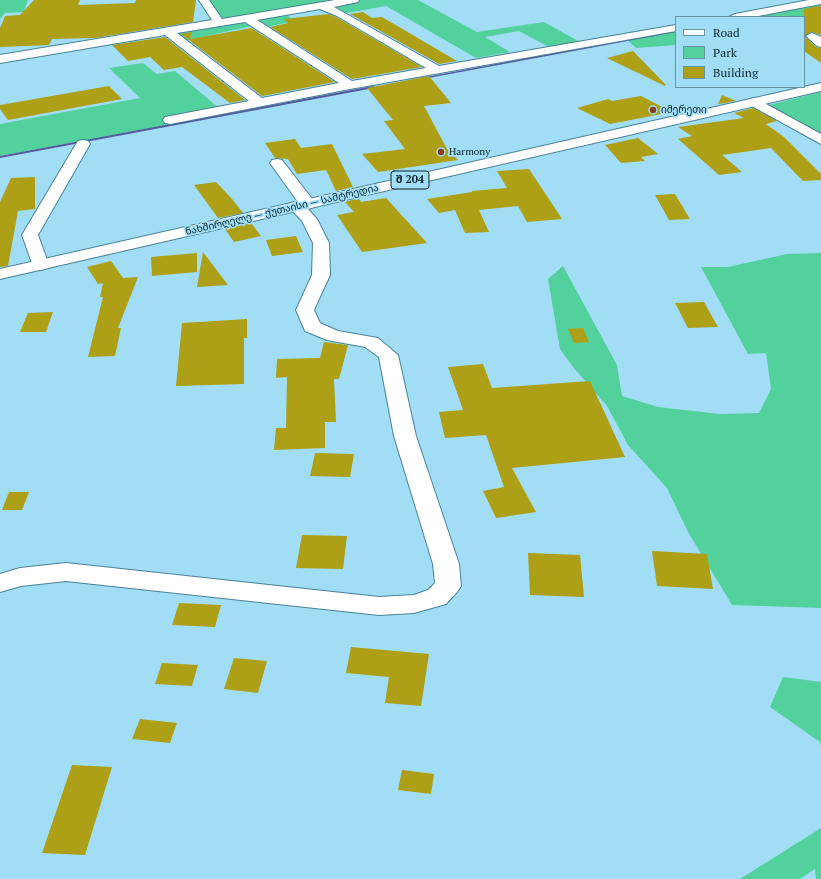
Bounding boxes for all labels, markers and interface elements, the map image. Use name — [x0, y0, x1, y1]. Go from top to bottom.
legend — [675, 16, 805, 88]
text: Road — [713, 25, 740, 40]
text: Park — [713, 45, 737, 60]
text: Building — [713, 65, 758, 80]
place label: იმერეთი — [661, 104, 707, 116]
marker: იმერეთი — [648, 105, 658, 115]
place label: Harmony — [449, 146, 490, 158]
marker: Harmony — [436, 147, 446, 157]
road number: შ 204 — [391, 171, 429, 189]
street label: ნახშირღელე — ქუთაისი — სამტრედია — [184, 182, 380, 238]

